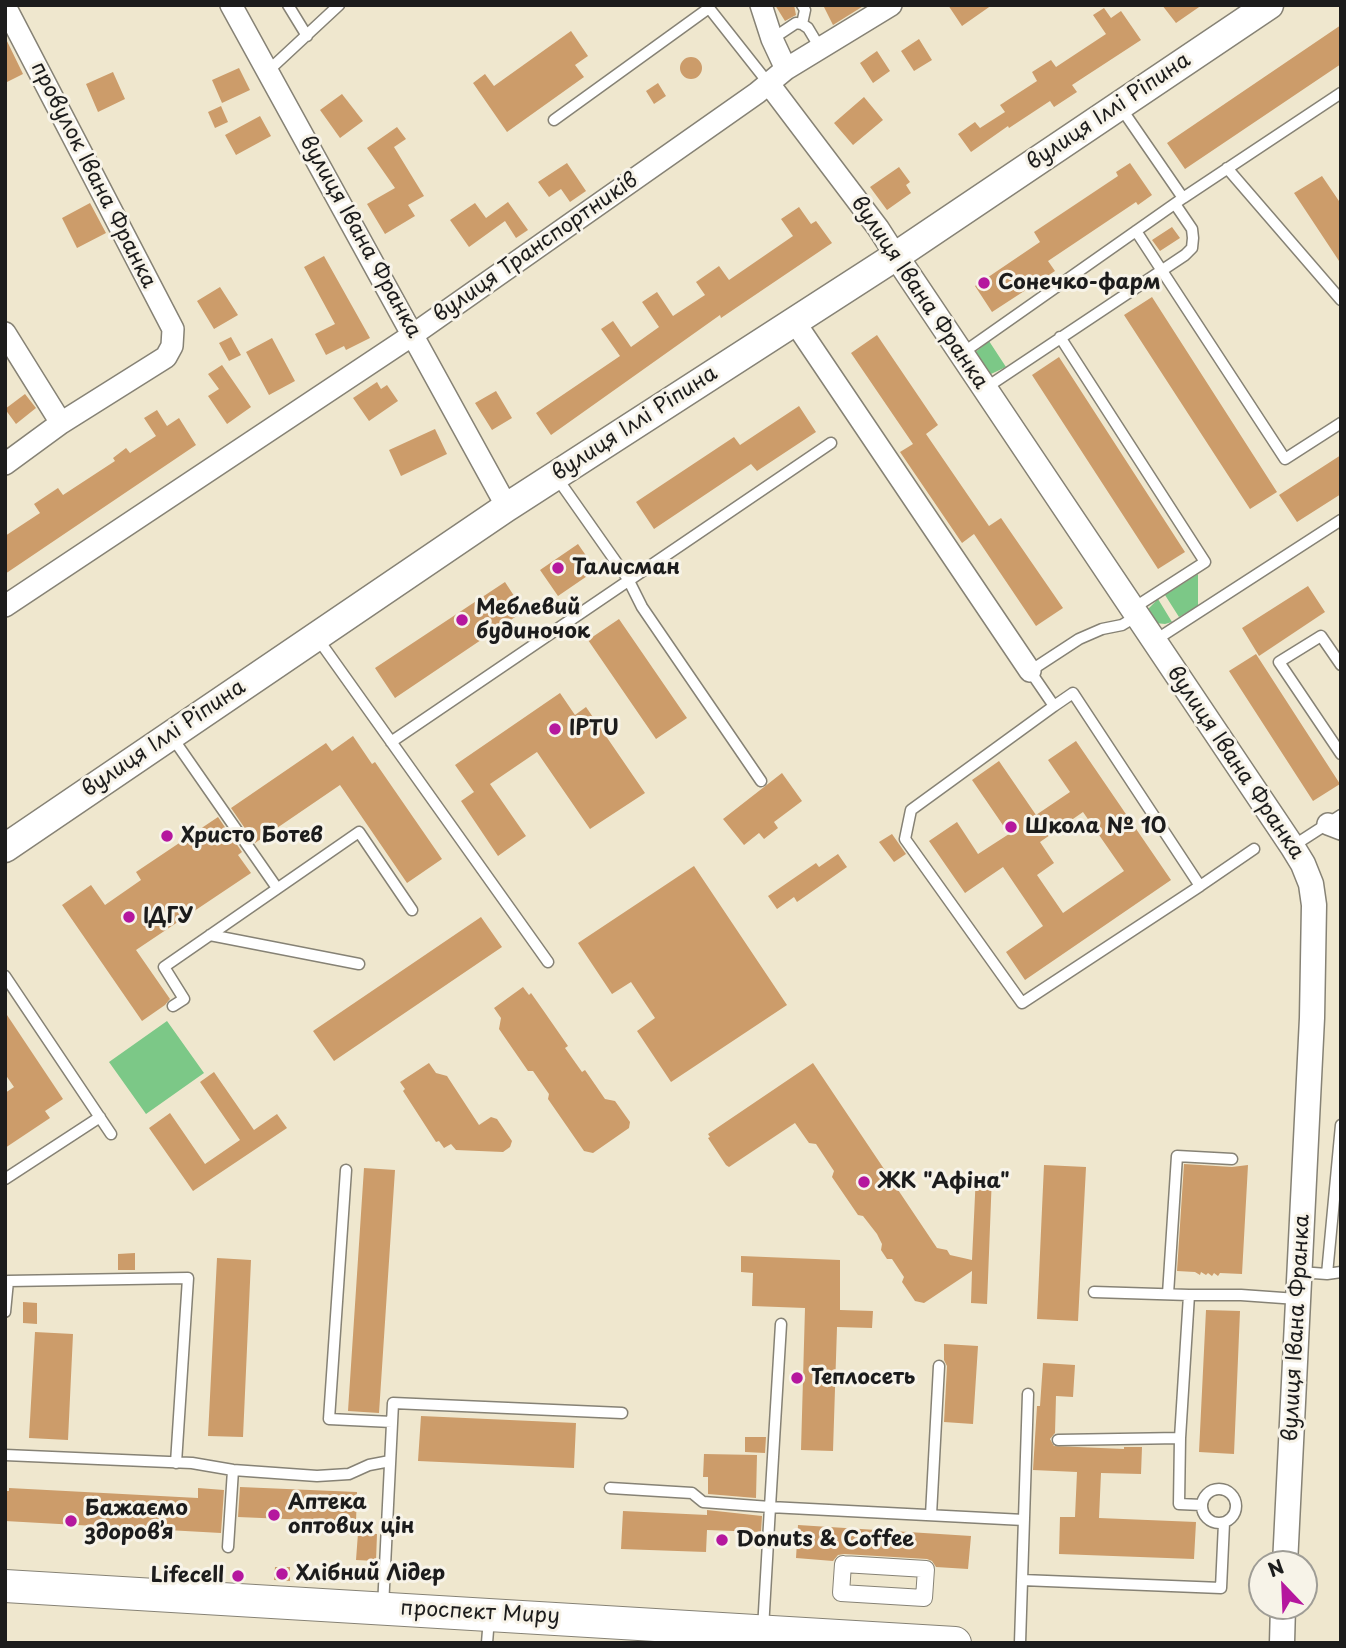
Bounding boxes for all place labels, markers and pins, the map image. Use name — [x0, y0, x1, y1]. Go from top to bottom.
place label: Сонечко-фарм — [998, 270, 1161, 296]
marker: Сонечко-фарм — [976, 275, 992, 291]
place label: Талисман — [572, 555, 680, 581]
marker: Талисман — [550, 560, 566, 576]
place label: Меблевий будиночок — [476, 595, 590, 645]
marker: Меблевий будиночок — [454, 612, 470, 628]
place label: IPTU — [569, 716, 619, 742]
marker: IPTU — [547, 721, 563, 737]
place label: Школа № 10 — [1025, 814, 1166, 840]
marker: Школа № 10 — [1003, 819, 1019, 835]
place label: Христо Ботев — [181, 823, 323, 849]
marker: Христо Ботев — [159, 828, 175, 844]
place label: ІДГУ — [143, 904, 193, 930]
marker: ІДГУ — [121, 909, 137, 925]
place label: ЖК "Афіна" — [878, 1169, 1010, 1195]
marker: ЖК "Афіна" — [856, 1174, 872, 1190]
place label: Теплосеть — [811, 1365, 915, 1391]
marker: Теплосеть — [789, 1370, 805, 1386]
place label: Аптека оптових цін — [288, 1490, 415, 1540]
place label: Бажаємо здоровʼя — [85, 1496, 188, 1546]
marker: Аптека оптових цін — [266, 1507, 282, 1523]
marker: Бажаємо здоровʼя — [63, 1513, 79, 1529]
place label: Donuts & Coffee — [736, 1527, 914, 1553]
marker: Donuts & Coffee — [714, 1532, 730, 1548]
place label: Хлібний Лідер — [296, 1561, 445, 1587]
place label: Lifecell — [151, 1563, 224, 1589]
marker: Хлібний Лідер — [274, 1566, 290, 1582]
marker: Lifecell — [230, 1568, 246, 1584]

